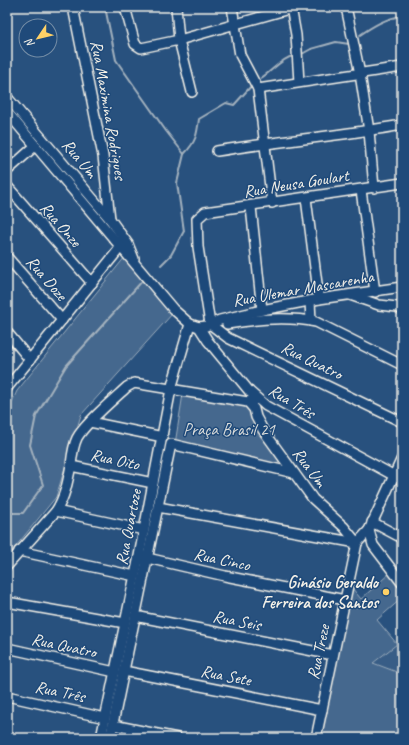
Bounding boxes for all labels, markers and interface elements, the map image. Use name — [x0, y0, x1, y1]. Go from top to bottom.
north arrow — [18, 18, 58, 58]
text: N — [21, 35, 37, 51]
street label: Rua Maximina Rodrigues — [86, 39, 131, 184]
street label: Rua Um — [57, 135, 103, 183]
street label: Rua Neusa Goulart — [242, 164, 353, 202]
street label: Rua Onze — [35, 198, 87, 252]
street label: Rua Doze — [21, 252, 73, 306]
street label: Rua Ulemar Mascarenha — [231, 266, 376, 311]
street label: Rua Quatro — [278, 337, 348, 385]
street label: Rua Três — [265, 379, 321, 424]
park label: Praça Brasil 21 — [183, 419, 276, 440]
street label: Rua Um — [288, 443, 332, 492]
street label: Rua Oito — [89, 444, 142, 475]
street label: Rua Quartoze — [111, 486, 146, 567]
street label: Rua Cinco — [192, 543, 253, 576]
place label: Ginásio Geraldo Ferreira dos Santos — [261, 572, 380, 613]
marker: Ginásio Geraldo Ferreira dos Santos — [381, 587, 391, 597]
street label: Rua Seis — [211, 606, 265, 636]
street label: Rua Treze — [302, 621, 335, 681]
street label: Rua Quatro — [30, 628, 100, 663]
street label: Rua Sete — [199, 660, 254, 691]
street label: Rua Três — [33, 676, 89, 707]

